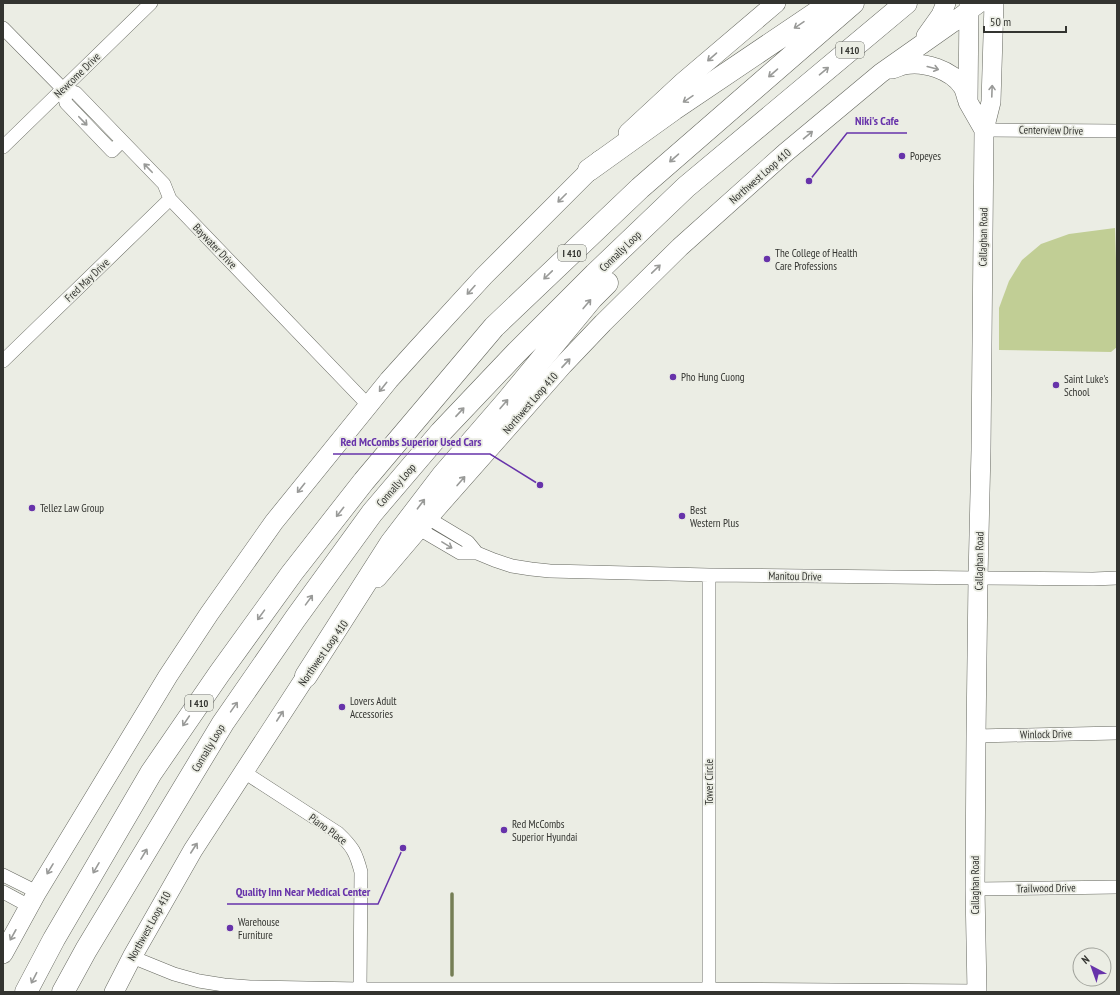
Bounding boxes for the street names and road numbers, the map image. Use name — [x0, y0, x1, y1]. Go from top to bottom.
road number: I 410 — [836, 42, 864, 58]
street label: Newcome Drive — [51, 49, 104, 101]
street label: Centerview Drive — [1019, 122, 1084, 138]
street label: Northwest Loop 410 — [726, 145, 794, 207]
street label: Callaghan Road — [975, 207, 991, 266]
street label: Baywater Drive — [190, 220, 240, 272]
street label: Connally Loop — [596, 227, 644, 275]
road number: I 410 — [558, 245, 586, 261]
street label: Fred May Drive — [62, 255, 113, 305]
street label: Northwest Loop 410 — [499, 369, 561, 437]
street label: Connally Loop — [373, 460, 419, 510]
street label: Callaghan Road — [971, 531, 987, 590]
street label: Manitou Drive — [768, 569, 822, 583]
street label: Northwest Loop 410 — [295, 617, 351, 689]
road number: I 410 — [185, 695, 213, 711]
street label: Connally Loop — [188, 721, 228, 774]
street label: Winlock Drive — [1020, 727, 1073, 741]
street label: Tower Circle — [702, 758, 716, 805]
street label: Piano Place — [306, 810, 350, 848]
street label: Callaghan Road — [968, 855, 982, 914]
street label: Trailwood Drive — [1016, 880, 1076, 896]
street label: Northwest Loop 410 — [124, 889, 174, 963]

